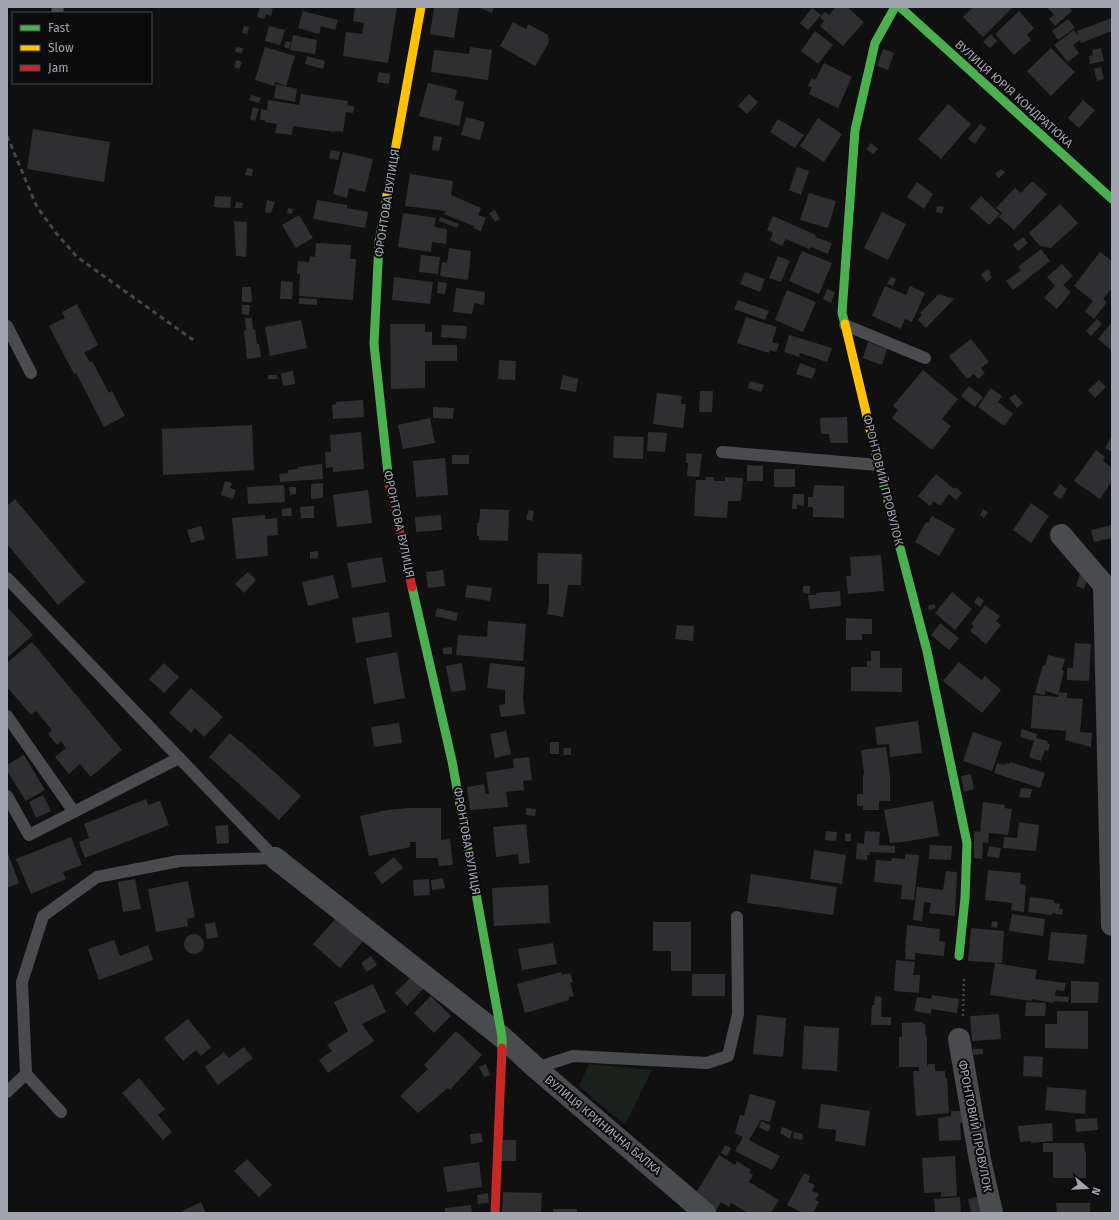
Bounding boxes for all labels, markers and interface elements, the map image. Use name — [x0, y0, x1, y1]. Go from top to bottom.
legend — [12, 12, 152, 84]
text: Fast — [48, 21, 70, 35]
street label: ВУЛИЦЯ ЮРІЯ КОНДРАТЮКА — [952, 37, 1076, 151]
text: Slow — [48, 41, 74, 55]
text: Jam — [48, 61, 68, 75]
street label: ФРОНТОВА ВУЛИЦЯ — [372, 148, 402, 258]
street label: ФРОНТОВИЙ ПРОВУЛОК — [860, 413, 907, 547]
street label: ФРОНТОВА ВУЛИЦЯ — [381, 469, 417, 579]
street label: ФРОНТОВА ВУЛИЦЯ — [451, 786, 483, 896]
street label: ФРОНТОВИЙ ПРОВУЛОК — [955, 1059, 996, 1193]
street label: ВУЛИЦЯ КРИНИЧНА БАЛКА — [542, 1072, 664, 1178]
north arrow — [1067, 1168, 1107, 1208]
text: N — [1089, 1186, 1103, 1197]

